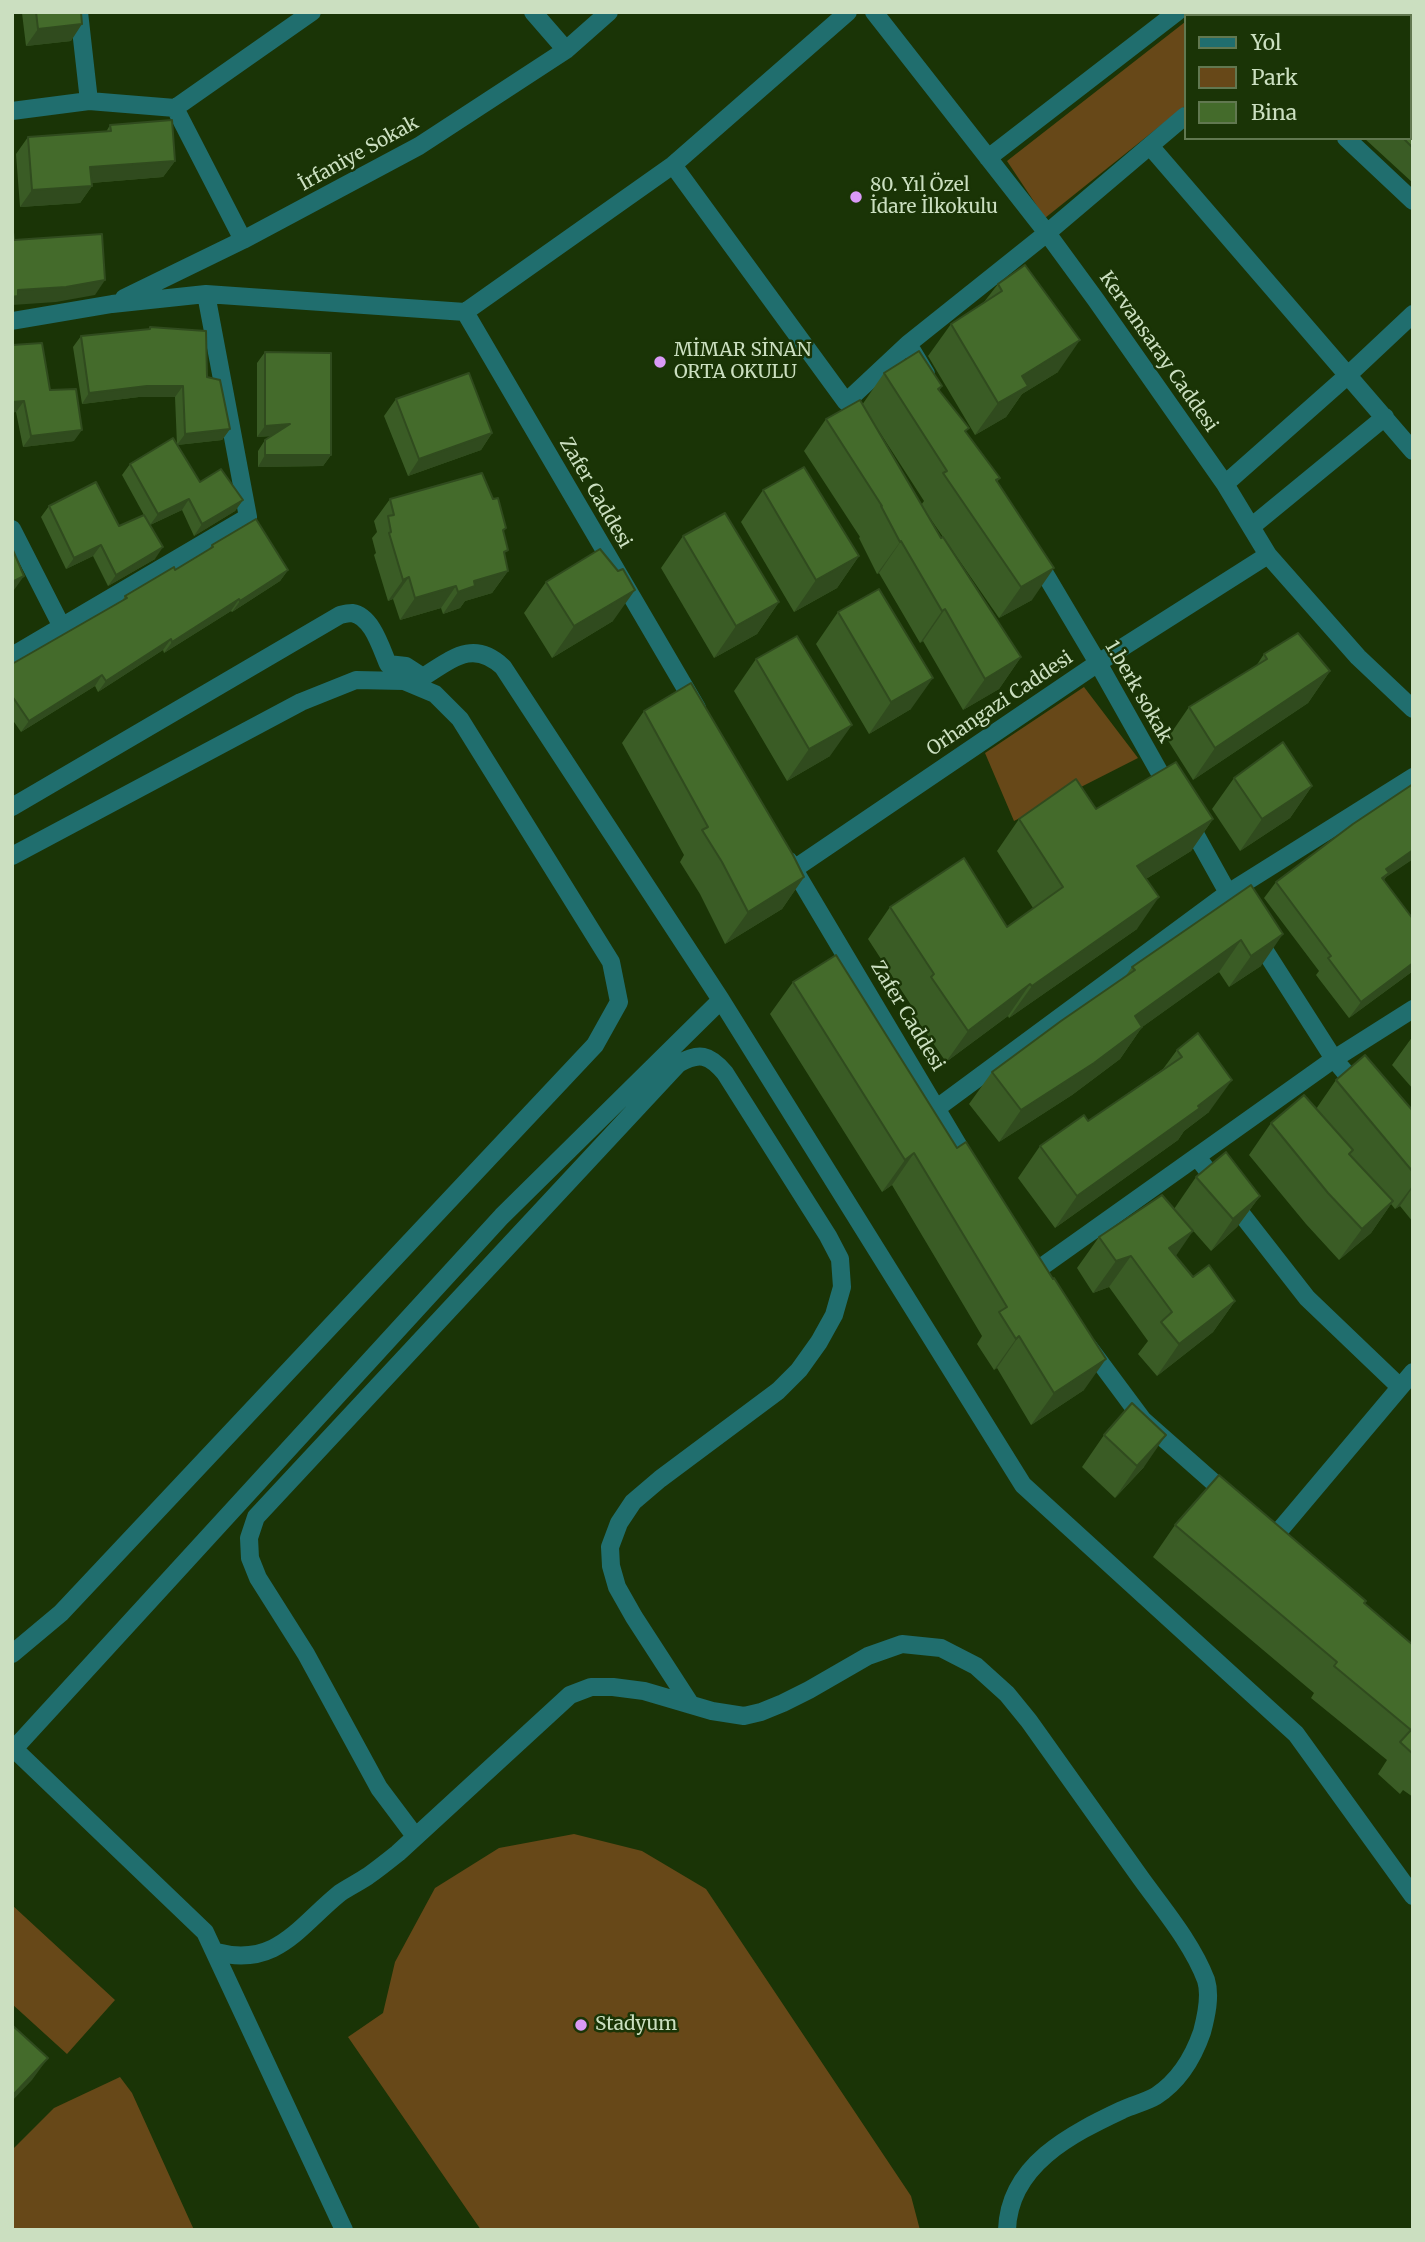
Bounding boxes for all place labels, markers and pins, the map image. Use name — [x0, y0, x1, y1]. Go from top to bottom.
place label: 80. Yıl Özel İdare İlkokulu — [870, 175, 998, 219]
marker: 80. Yıl Özel İdare İlkokulu — [848, 189, 864, 205]
place label: MİMAR SİNAN ORTA OKULU — [674, 340, 811, 384]
marker: MİMAR SİNAN ORTA OKULU — [652, 354, 668, 370]
place label: Stadyum — [595, 2014, 677, 2036]
marker: Stadyum — [573, 2017, 589, 2033]

